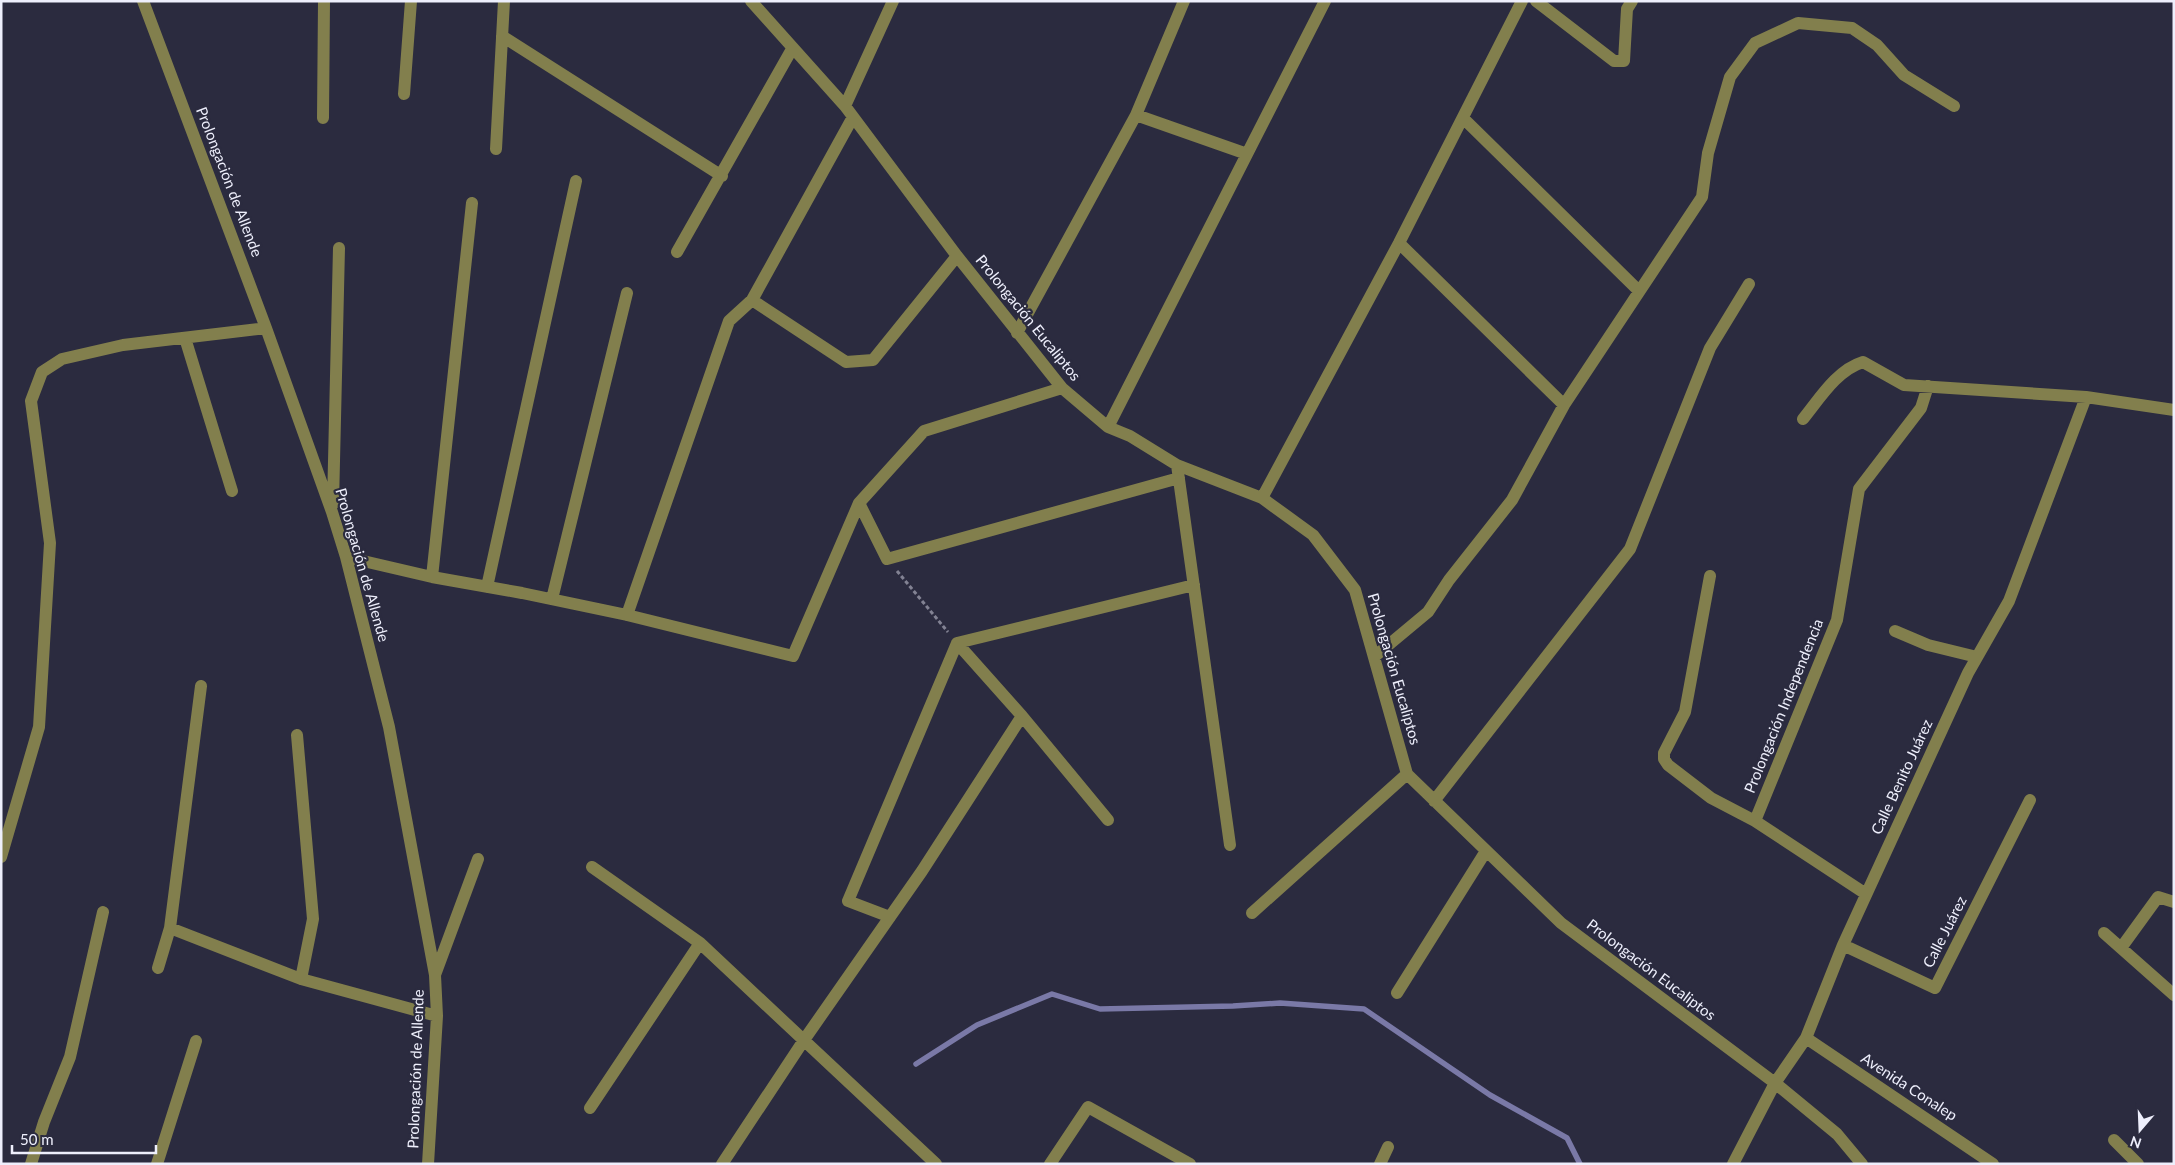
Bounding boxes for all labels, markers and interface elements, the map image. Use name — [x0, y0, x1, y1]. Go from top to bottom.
street label: Prolongación de Allende — [193, 104, 267, 259]
street label: Prolongación Eucaliptos — [972, 251, 1085, 384]
street label: Prolongación de Allende — [332, 486, 394, 644]
street label: Prolongación Eucaliptos — [1365, 591, 1425, 747]
street label: Prolongación Independencia — [1740, 616, 1826, 795]
street label: Calle Benito Juárez — [1867, 716, 1936, 837]
street label: Calle Juárez — [1918, 893, 1970, 970]
street label: Prolongación Eucaliptos — [1584, 915, 1720, 1024]
street label: Prolongación de Allende — [403, 989, 427, 1149]
street label: Avenida Conalep — [1858, 1048, 1961, 1124]
north arrow — [2115, 1105, 2165, 1155]
scale bar — [12, 1122, 156, 1154]
text: 50 m — [20, 1130, 54, 1148]
text: N — [2128, 1133, 2143, 1153]

